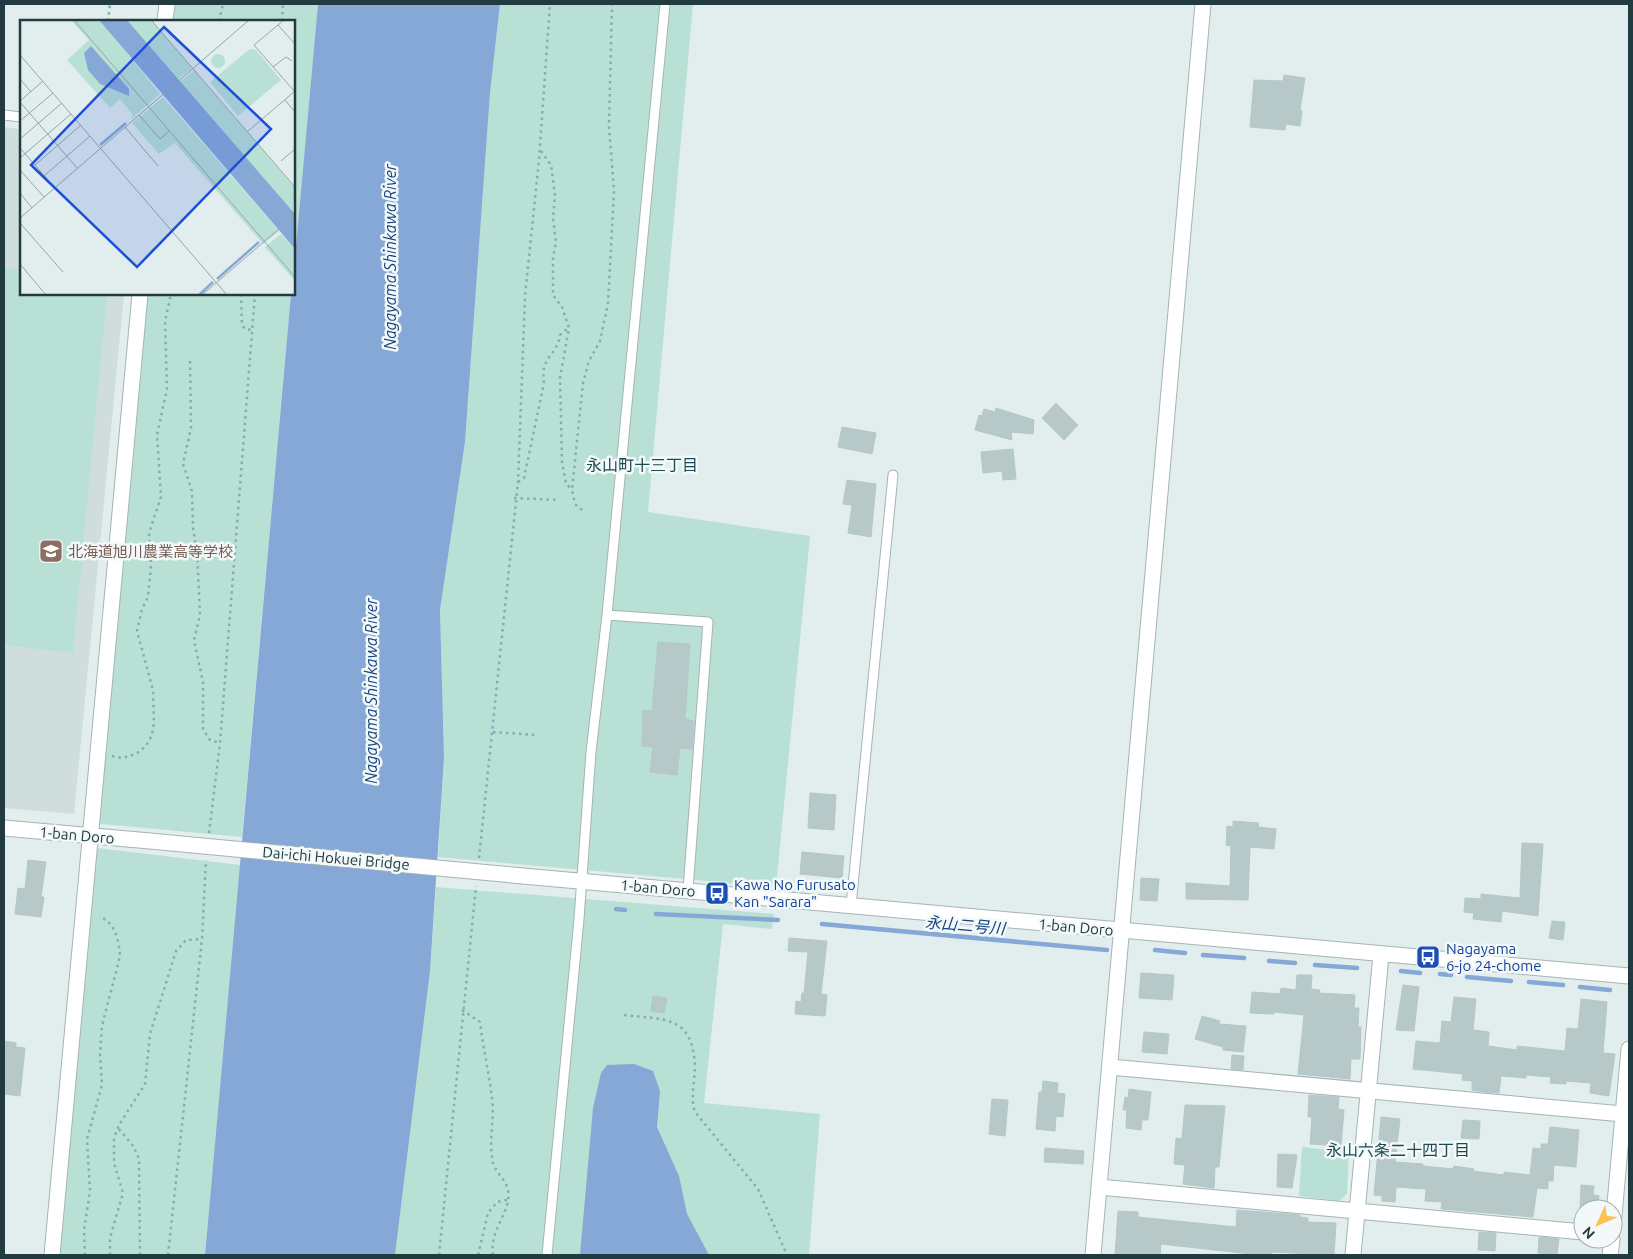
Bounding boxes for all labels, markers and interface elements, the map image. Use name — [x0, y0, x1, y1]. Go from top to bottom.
inset map — [20, 20, 295, 295]
water label: Nagayama Shinkawa River — [381, 163, 399, 350]
district label: 永山町十三丁目 — [586, 456, 698, 474]
school or university icon: 北海道旭川農業高等学校 — [38, 538, 64, 564]
place label: 北海道旭川農業高等学校 — [68, 543, 233, 560]
water label: Nagayama Shinkawa River — [362, 597, 380, 784]
street label: 1-ban Doro — [39, 823, 115, 847]
street label: Dai-ichi Hokuei Bridge — [262, 843, 410, 873]
street label: 1-ban Doro — [620, 876, 696, 900]
place label: Kawa No Furusato Kan "Sarara" — [734, 876, 856, 910]
bus stop icon: Kawa No Furusato Kan "Sarara" — [704, 880, 730, 906]
water label: 永山二号川 — [924, 913, 1008, 938]
street label: 1-ban Doro — [1038, 915, 1114, 939]
place label: Nagayama 6-jo 24-chome — [1446, 940, 1541, 974]
bus stop icon: Nagayama 6-jo 24-chome — [1415, 944, 1441, 970]
district label: 永山六条二十四丁目 — [1326, 1141, 1470, 1159]
north arrow — [1573, 1199, 1623, 1249]
text: N — [1579, 1224, 1598, 1242]

